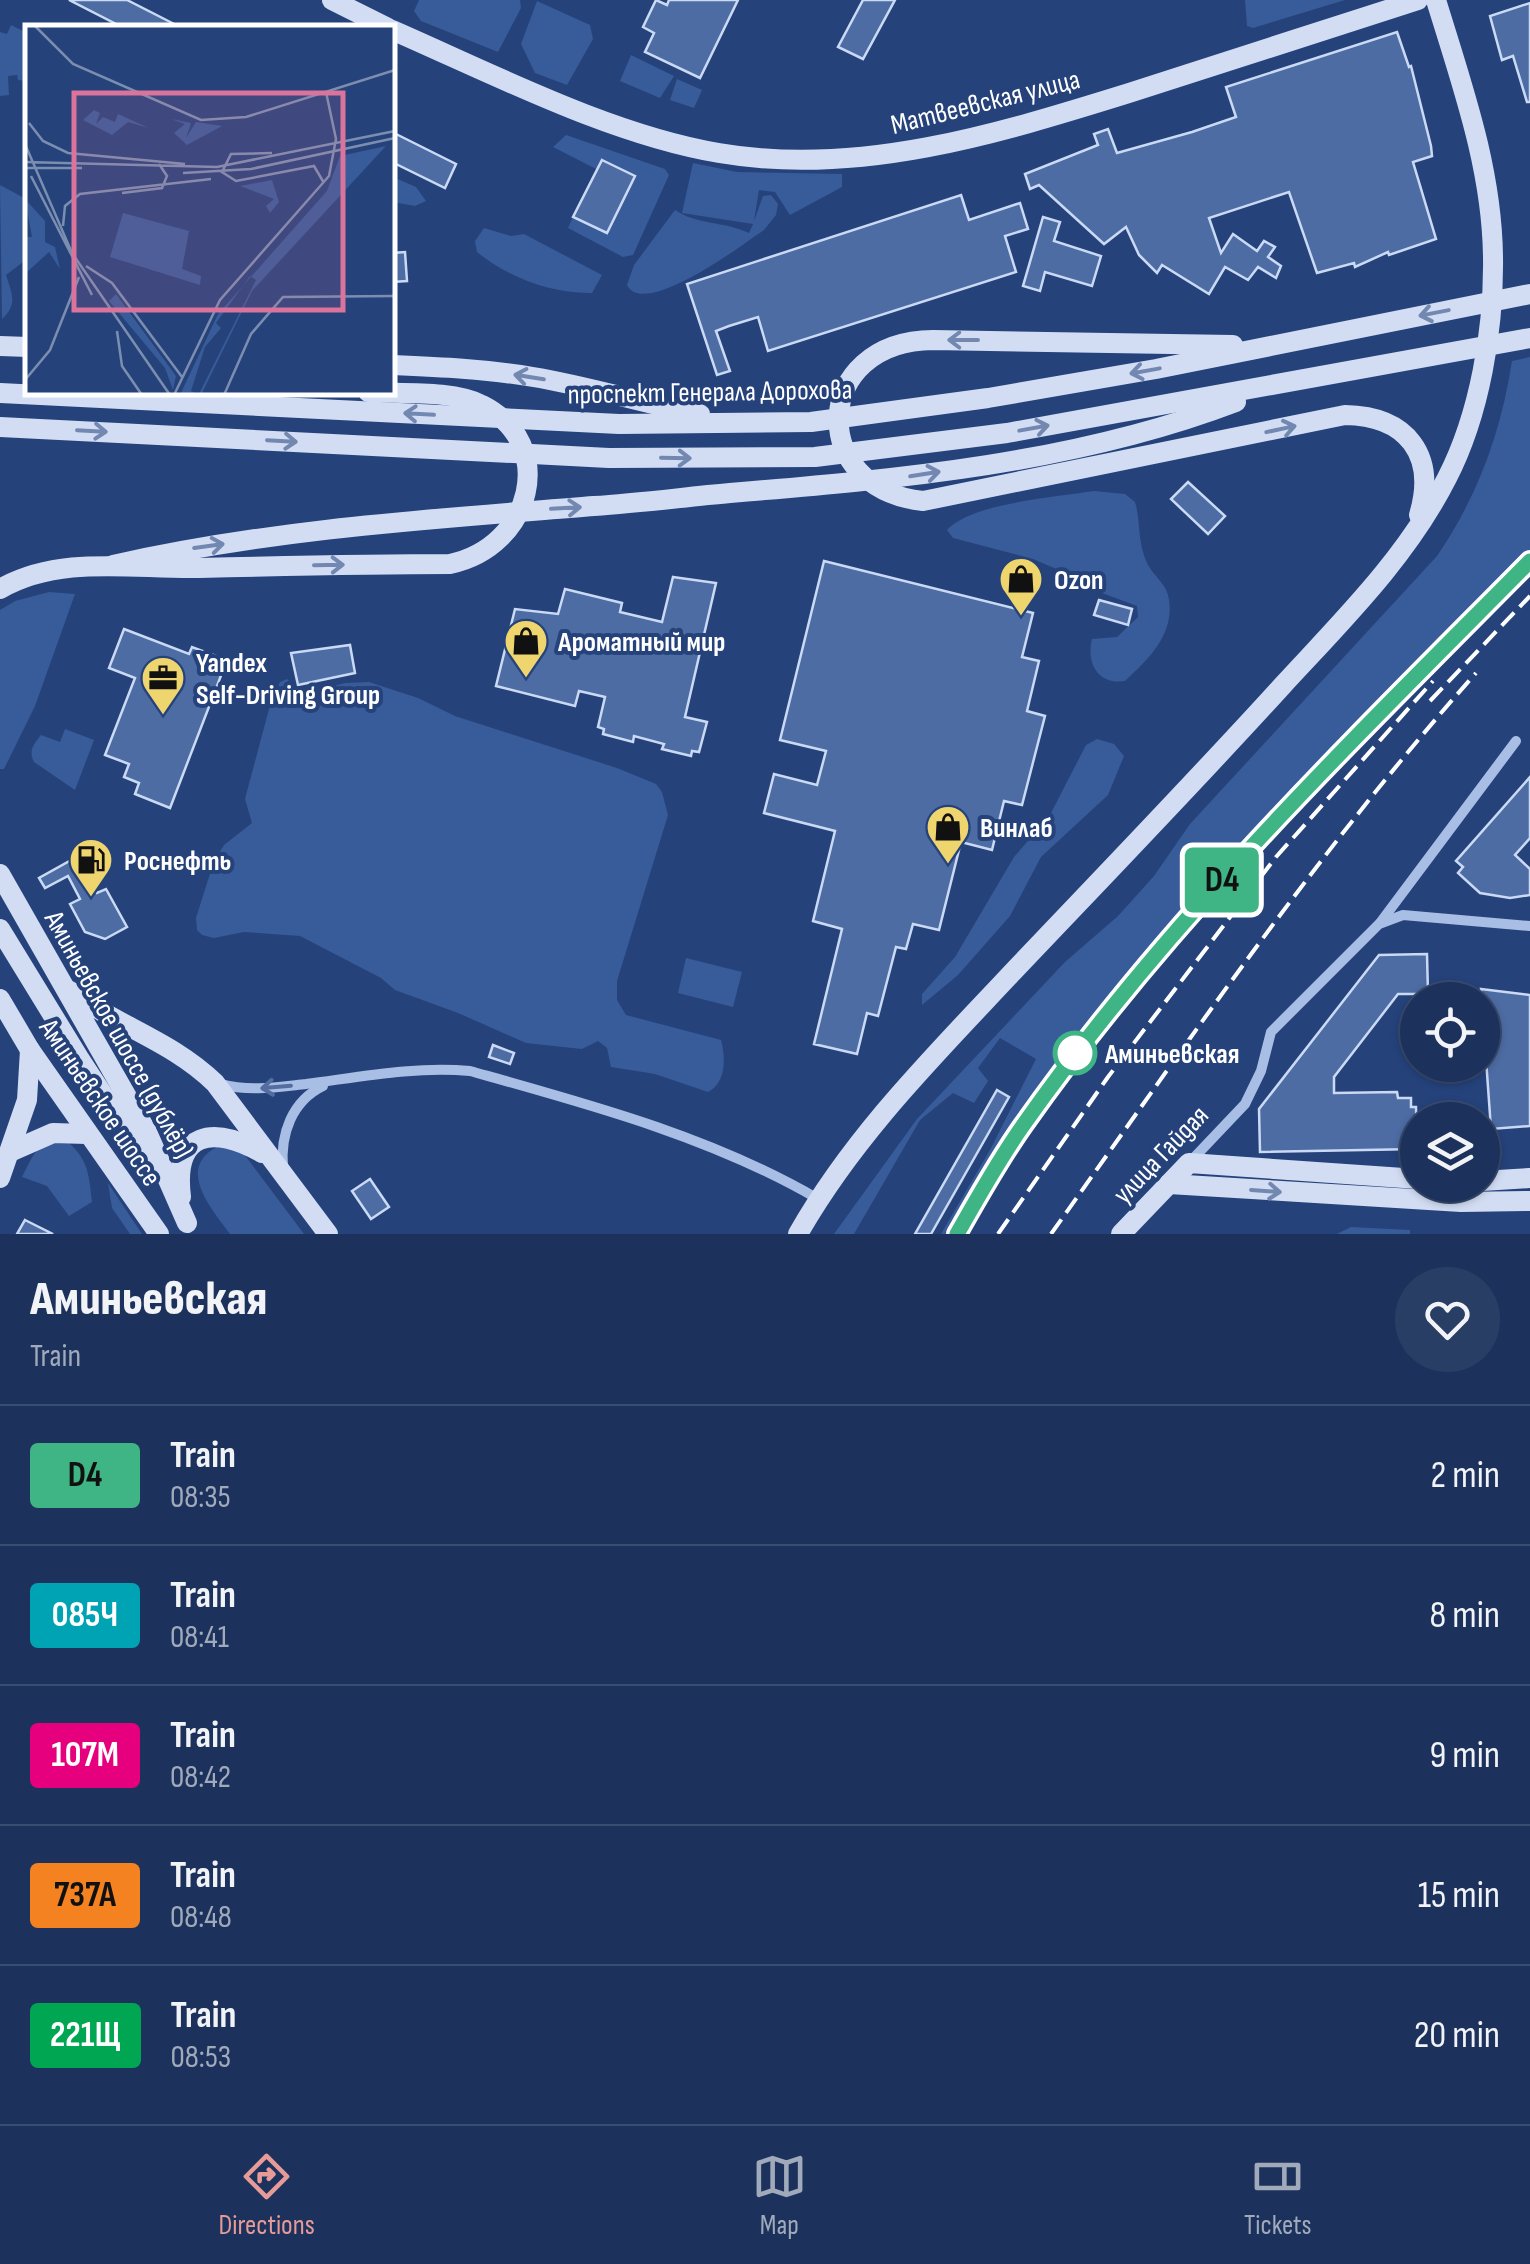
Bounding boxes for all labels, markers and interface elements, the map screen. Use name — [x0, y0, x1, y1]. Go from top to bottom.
inset map — [25, 25, 395, 395]
street label: Матвеевская улица — [887, 63, 1083, 142]
one-way arrow — [1419, 305, 1451, 324]
one-way arrow — [947, 330, 980, 350]
one-way arrow — [1129, 362, 1161, 381]
one-way arrow — [513, 367, 546, 386]
street label: проспект Генерала Дорохова — [567, 374, 853, 411]
one-way arrow — [404, 404, 436, 423]
one-way arrow — [1018, 418, 1050, 437]
one-way arrow — [1264, 419, 1296, 437]
one-way arrow — [76, 422, 108, 441]
one-way arrow — [265, 432, 297, 451]
one-way arrow — [660, 449, 692, 468]
one-way arrow — [908, 464, 940, 482]
one-way arrow — [550, 498, 582, 517]
one-way arrow — [192, 536, 224, 554]
one-way arrow — [312, 556, 344, 575]
shop icon: Ozon — [998, 556, 1044, 617]
place label: Ozon — [1054, 564, 1104, 597]
shop icon: Ароматный мир — [503, 618, 549, 679]
place label: Ароматный мир — [557, 626, 725, 659]
place label: Yandex Self-Driving Group — [196, 647, 380, 712]
office icon: Yandex Self-Driving Group — [140, 655, 186, 716]
shop icon: Винлаб — [925, 804, 971, 865]
place label: Винлаб — [980, 812, 1053, 845]
fuel station icon: Роснефть — [68, 837, 114, 898]
place label: Роснефть — [124, 845, 231, 878]
line badge: D4 — [1177, 848, 1267, 912]
text: D4 — [1205, 859, 1239, 902]
street label: Аминьевское шоссе (дублёр) — [38, 905, 202, 1163]
map controls — [1400, 982, 1500, 1202]
button: locate — [1400, 982, 1500, 1082]
street label: Аминьевское шоссе — [33, 1012, 169, 1192]
marker: Аминьевская — [1054, 1032, 1096, 1074]
place label: Аминьевская — [1104, 1038, 1240, 1071]
one-way arrow — [261, 1077, 293, 1096]
street label: улица Гайдая — [1106, 1099, 1216, 1211]
button: layers — [1400, 1102, 1500, 1202]
one-way arrow — [1249, 1182, 1281, 1201]
button: heart — [1395, 1267, 1500, 1372]
text: Аминьевская — [30, 1271, 267, 1328]
text: Train — [30, 1337, 81, 1376]
text: Train — [170, 1433, 236, 1478]
text: 2 min — [1431, 1453, 1500, 1498]
text: D4 — [68, 1454, 102, 1497]
text: 08:35 — [170, 1478, 231, 1517]
text: Train — [170, 1573, 236, 1618]
text: 8 min — [1430, 1593, 1500, 1638]
text: 085Ч — [52, 1594, 118, 1637]
text: 08:41 — [170, 1618, 229, 1657]
text: Train — [170, 1713, 236, 1758]
text: 9 min — [1429, 1733, 1500, 1778]
text: 107М — [51, 1734, 119, 1777]
text: 08:42 — [170, 1758, 231, 1797]
text: Train — [170, 1853, 236, 1898]
text: 15 min — [1418, 1873, 1500, 1918]
text: 737А — [54, 1874, 116, 1917]
text: 08:48 — [170, 1898, 232, 1937]
text: Train — [171, 1993, 236, 2038]
text: 20 min — [1414, 2013, 1500, 2058]
text: 221Щ — [50, 2014, 121, 2057]
text: 08:53 — [171, 2038, 231, 2077]
tab: Directions — [219, 2149, 315, 2242]
tab: Map — [752, 2149, 807, 2242]
tab: Tickets — [1244, 2149, 1311, 2242]

